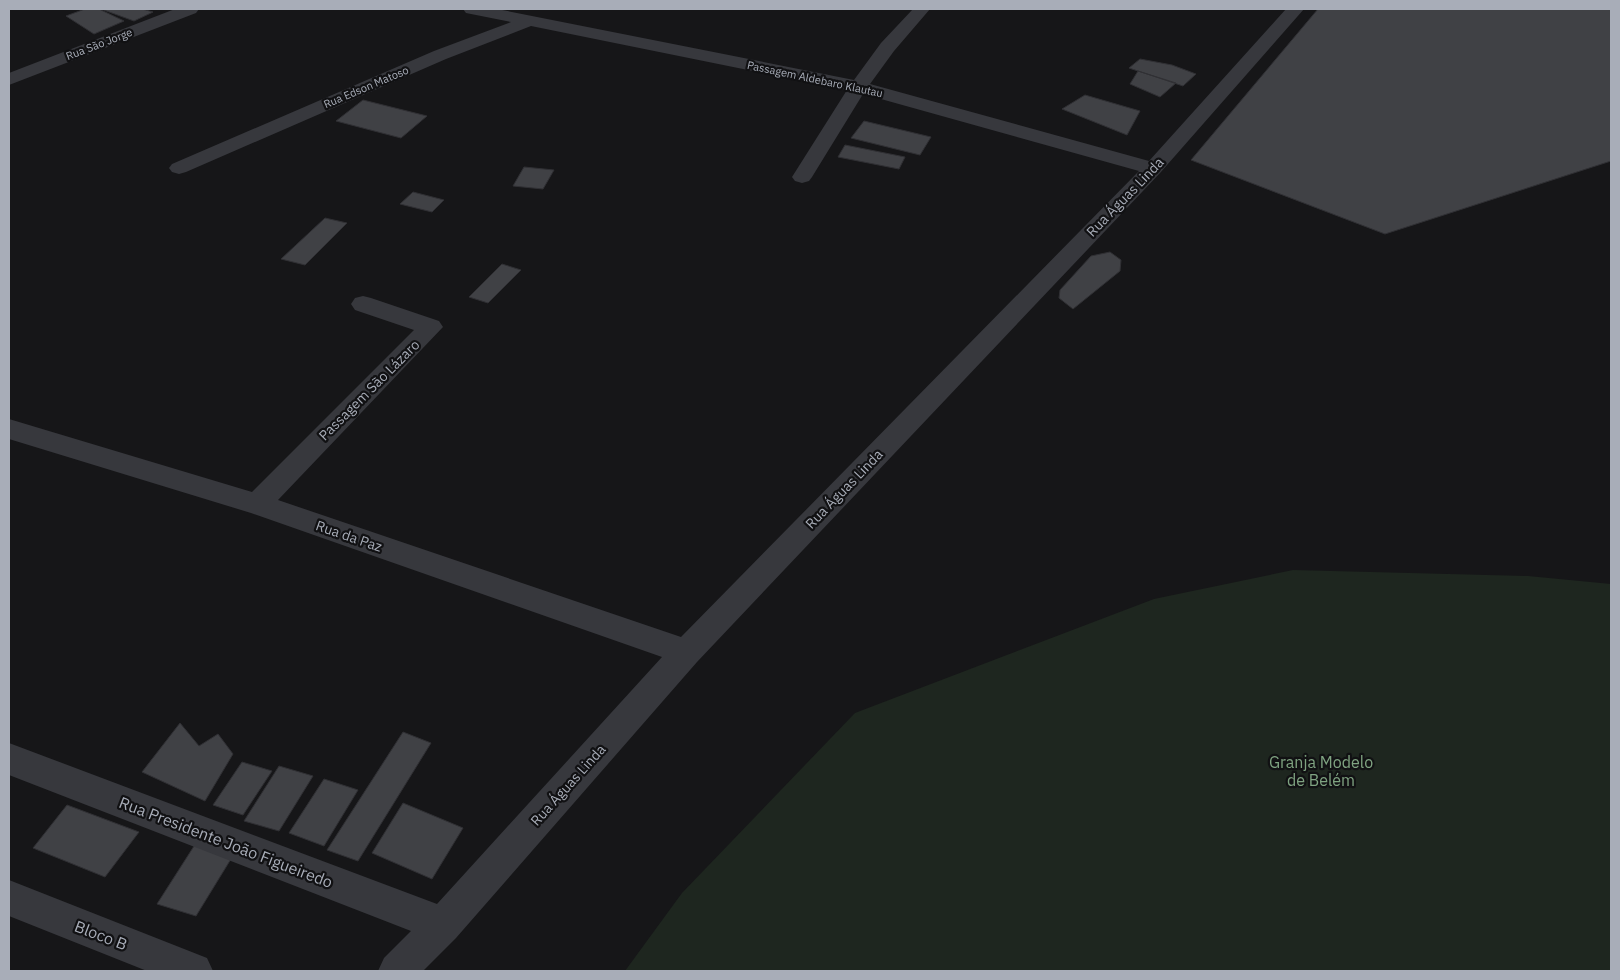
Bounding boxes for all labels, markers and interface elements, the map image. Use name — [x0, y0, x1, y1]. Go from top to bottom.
street label: Rua São Jorge — [64, 25, 134, 63]
street label: Passagem Aldebaro Klautau — [746, 58, 884, 100]
street label: Rua Edson Matoso — [321, 63, 411, 111]
street label: Rua Águas Linda — [1082, 152, 1168, 241]
street label: Passagem São Lázaro — [315, 336, 423, 444]
street label: Rua Águas Linda — [801, 444, 887, 533]
street label: Rua da Paz — [313, 516, 385, 556]
street label: Rua Águas Linda — [526, 739, 610, 830]
park label: Granja Modelo de Belém — [1269, 752, 1373, 790]
street label: Rua Presidente João Figueiredo — [116, 792, 336, 892]
street label: Bloco B — [72, 916, 130, 954]

